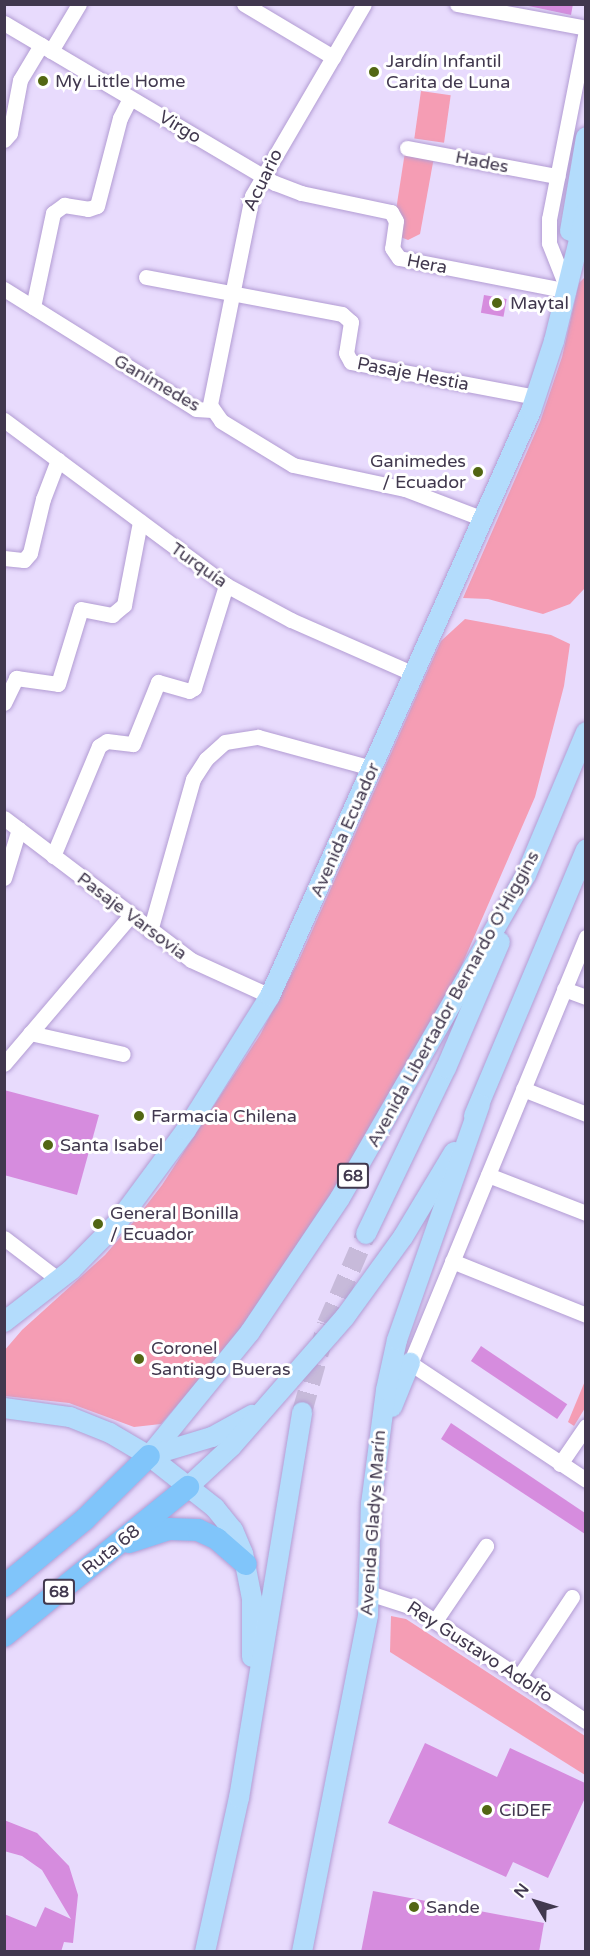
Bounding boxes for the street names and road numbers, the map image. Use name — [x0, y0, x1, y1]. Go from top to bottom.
street label: Virgo — [155, 106, 205, 148]
street label: Acuario — [239, 146, 287, 214]
street label: Hades — [453, 146, 511, 178]
street label: Hera — [405, 250, 449, 278]
street label: Ganímedes — [110, 350, 204, 416]
street label: Pasaje Hestia — [355, 353, 471, 395]
street label: Turquía — [166, 538, 232, 592]
street label: Avenida Ecuador — [306, 759, 384, 901]
street label: Avenida Libertador Bernardo O'Higgins — [362, 847, 544, 1151]
street label: Pasaje Varsovia — [73, 868, 191, 964]
road number: 68 — [336, 1163, 370, 1189]
street label: Avenida Gladys Marín — [356, 1429, 390, 1617]
street label: Ruta 68 — [78, 1520, 144, 1580]
road number: 68 — [42, 1579, 76, 1605]
street label: Rey Gustavo Adolfo — [403, 1597, 557, 1707]

